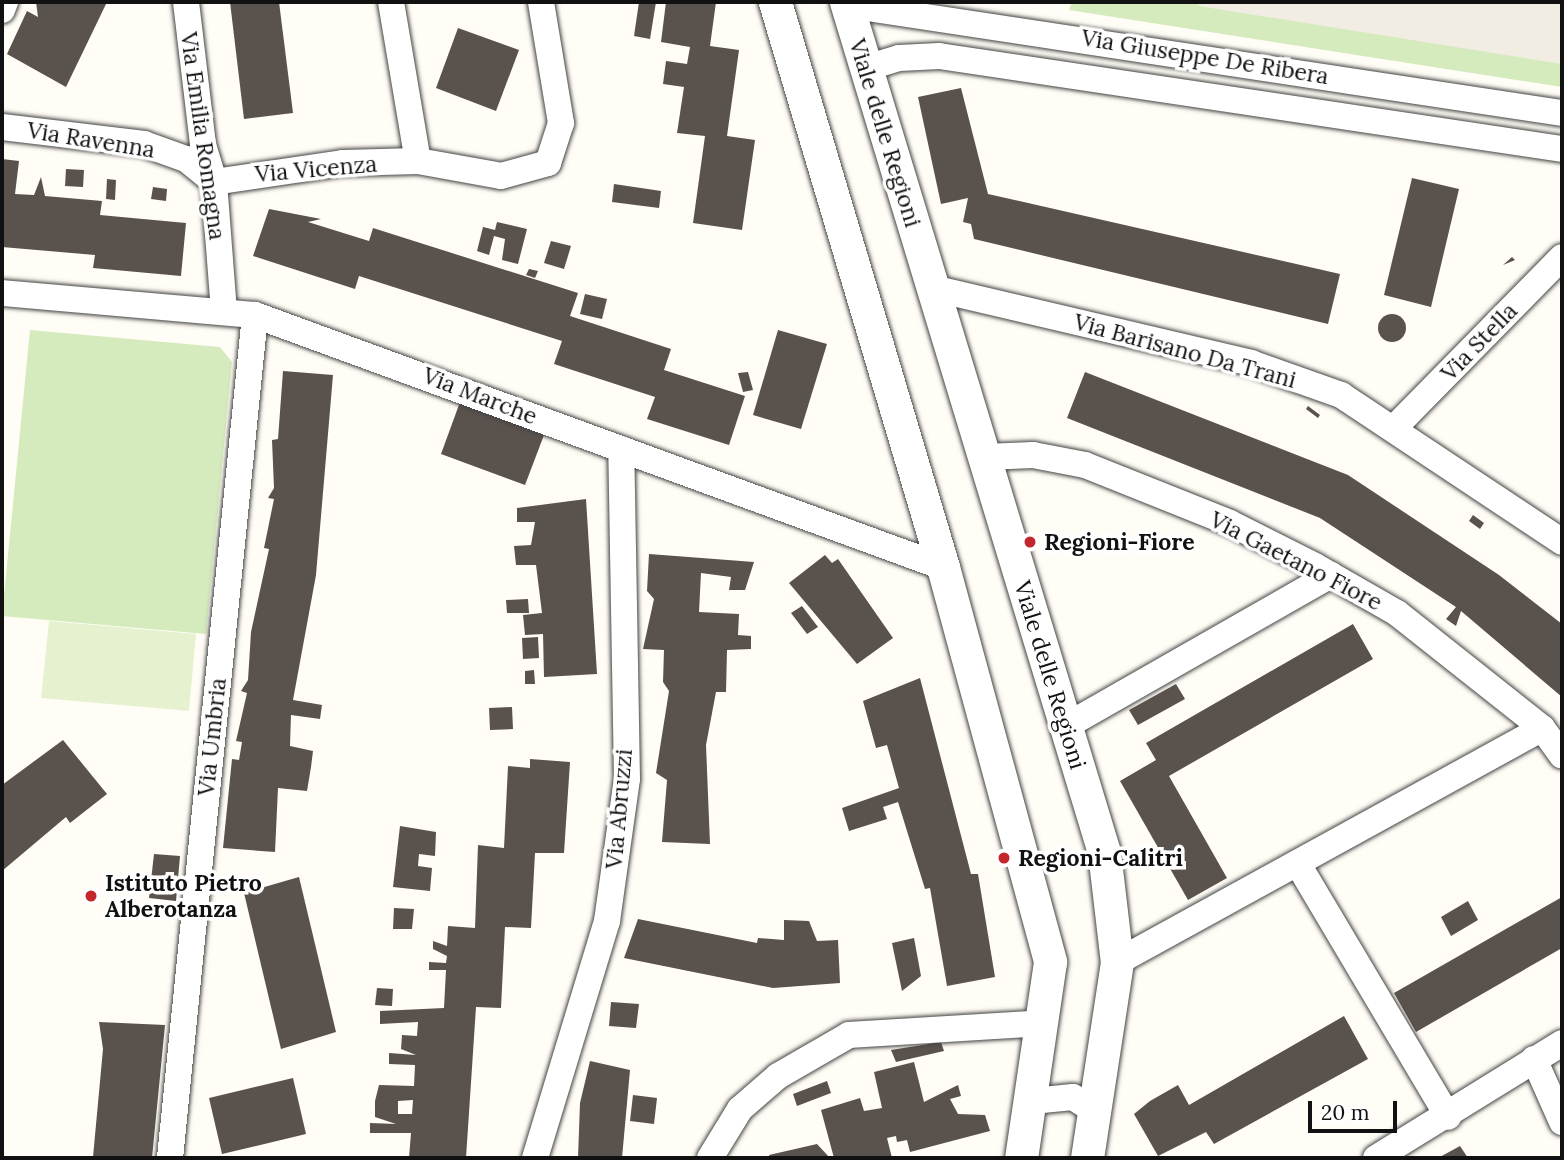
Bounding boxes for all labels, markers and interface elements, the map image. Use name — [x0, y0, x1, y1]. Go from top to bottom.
street label: Via Giuseppe De Ribera — [1079, 24, 1331, 90]
street label: Via Emilia Romagna — [175, 30, 231, 242]
street label: Viale delle Regioni — [843, 36, 927, 230]
street label: Via Ravenna — [25, 116, 157, 164]
street label: Via Vicenza — [254, 150, 378, 188]
street label: Via Stella — [1435, 297, 1523, 387]
street label: Via Barisano Da Trani — [1071, 308, 1299, 394]
street label: Via Marche — [419, 362, 541, 430]
street label: Via Gaetano Fiore — [1205, 506, 1387, 616]
place label: Regioni-Fiore — [1044, 528, 1195, 556]
marker: Regioni-Fiore — [1022, 534, 1038, 550]
street label: Viale delle Regioni — [1008, 578, 1092, 772]
street label: Via Umbria — [192, 677, 232, 797]
street label: Via Abruzzi — [600, 748, 638, 870]
place label: Regioni-Calitri — [1018, 844, 1183, 872]
marker: Regioni-Calitri — [996, 850, 1012, 866]
place label: Istituto Pietro Alberotanza — [105, 869, 262, 923]
marker: Istituto Pietro Alberotanza — [83, 888, 99, 904]
scale bar — [1312, 1086, 1401, 1130]
text: 20 m — [1321, 1099, 1370, 1126]

